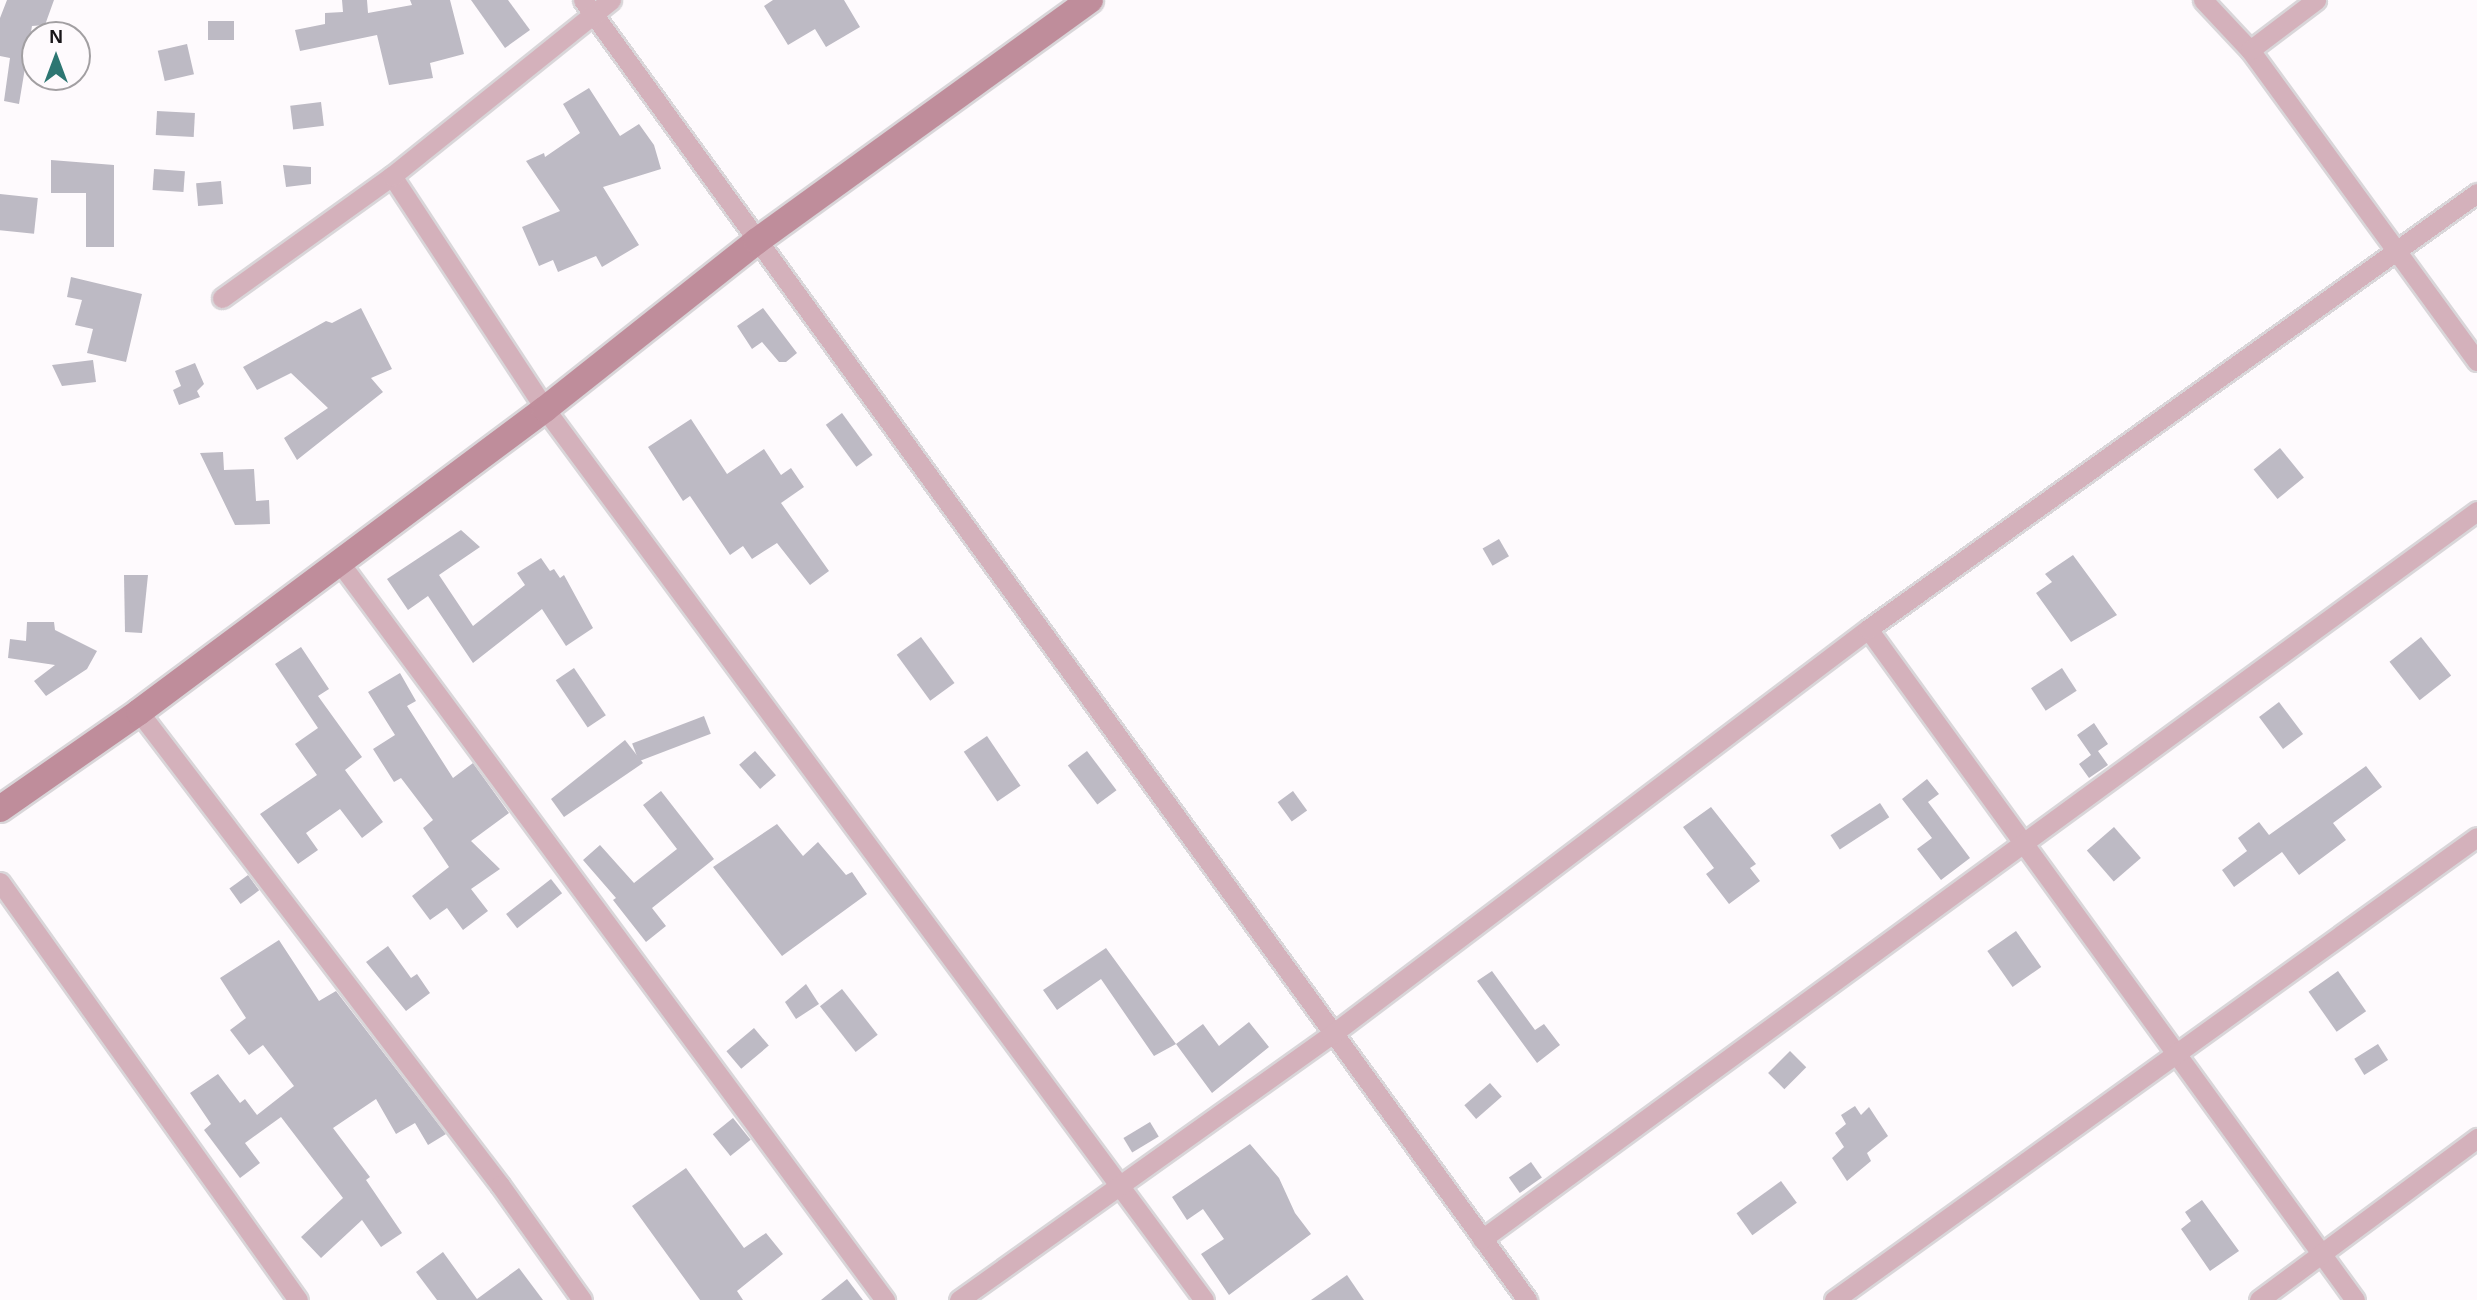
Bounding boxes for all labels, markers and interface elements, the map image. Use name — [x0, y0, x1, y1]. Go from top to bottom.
north arrow — [21, 21, 91, 91]
text: N — [49, 26, 63, 47]

